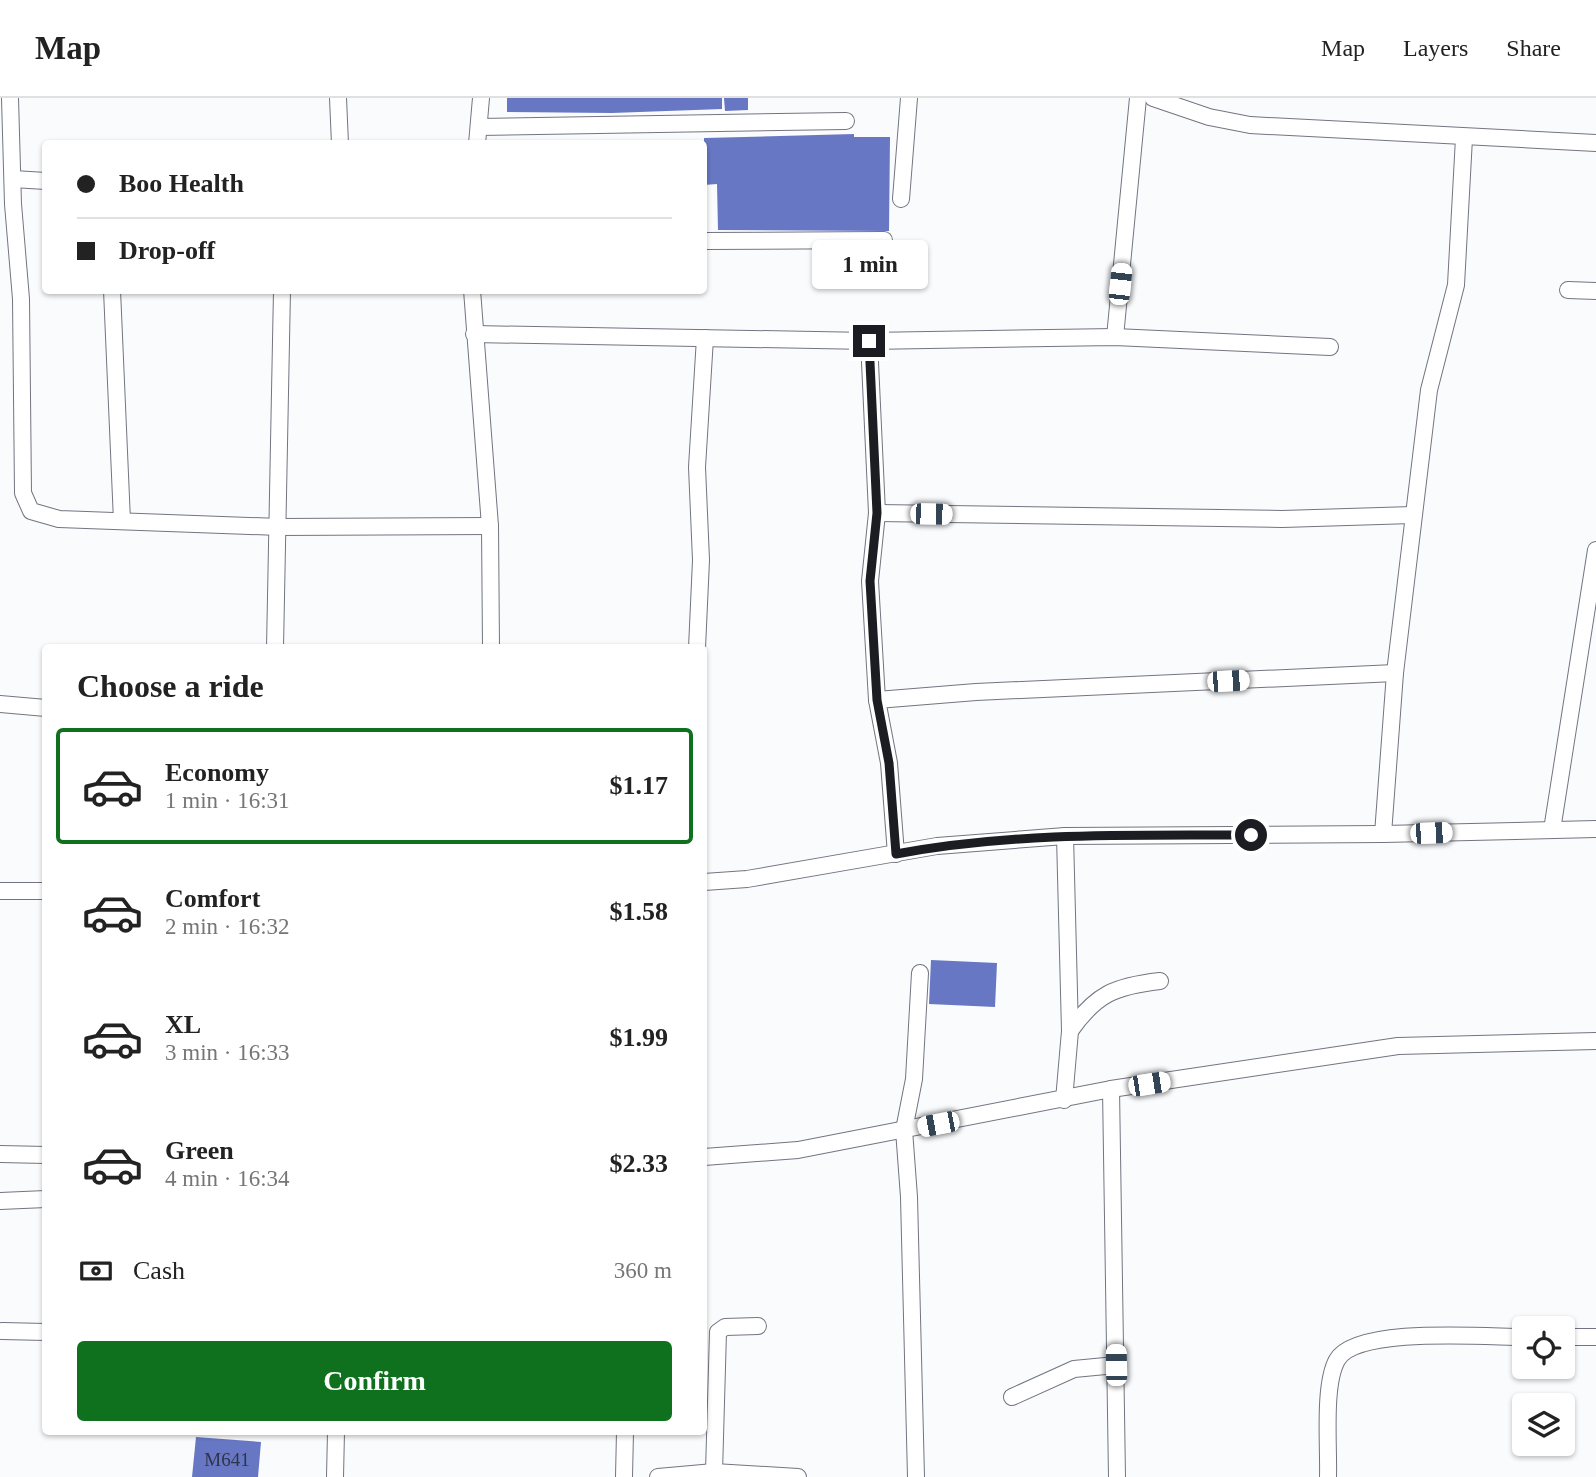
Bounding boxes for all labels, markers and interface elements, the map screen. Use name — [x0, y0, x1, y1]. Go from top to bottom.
text: Map — [35, 30, 101, 66]
text: Map — [1321, 35, 1365, 61]
text: Layers — [1403, 35, 1468, 61]
text: Share — [1506, 35, 1561, 61]
text: Boo Health — [119, 169, 244, 198]
text: Drop-off — [119, 236, 215, 265]
callout: 1 min — [811, 240, 927, 288]
text: 1 min — [842, 252, 898, 277]
car — [1108, 262, 1133, 306]
route end — [853, 325, 885, 357]
car — [910, 503, 953, 525]
text: Choose a ride — [77, 668, 264, 704]
car — [1207, 669, 1250, 693]
icon: car — [81, 755, 144, 818]
text: Economy — [165, 758, 269, 787]
text: $1.17 — [610, 771, 668, 800]
text: 1 min · 16:31 — [165, 788, 290, 813]
route start — [1235, 819, 1267, 851]
car — [1410, 822, 1453, 844]
icon: car — [81, 881, 144, 944]
text: Comfort — [165, 884, 260, 913]
text: $1.58 — [610, 897, 668, 926]
text: 2 min · 16:32 — [165, 914, 290, 939]
icon: car — [81, 1007, 144, 1070]
text: XL — [165, 1010, 201, 1039]
text: $1.99 — [610, 1023, 668, 1052]
text: 3 min · 16:33 — [165, 1040, 290, 1065]
car — [1127, 1070, 1172, 1098]
car — [916, 1110, 961, 1138]
icon: car — [81, 1133, 144, 1196]
text: Green — [165, 1136, 234, 1165]
text: $2.33 — [610, 1149, 668, 1178]
text: 4 min · 16:34 — [165, 1166, 290, 1191]
icon: cash — [77, 1252, 115, 1290]
text: Cash — [133, 1256, 185, 1285]
text: 360 m — [614, 1258, 672, 1283]
map controls — [1512, 1316, 1575, 1456]
button: locate — [1512, 1316, 1575, 1379]
button: Confirm — [77, 1341, 672, 1421]
car — [1106, 1344, 1127, 1386]
button: layers — [1512, 1393, 1575, 1456]
house number: M641 — [204, 1449, 250, 1470]

